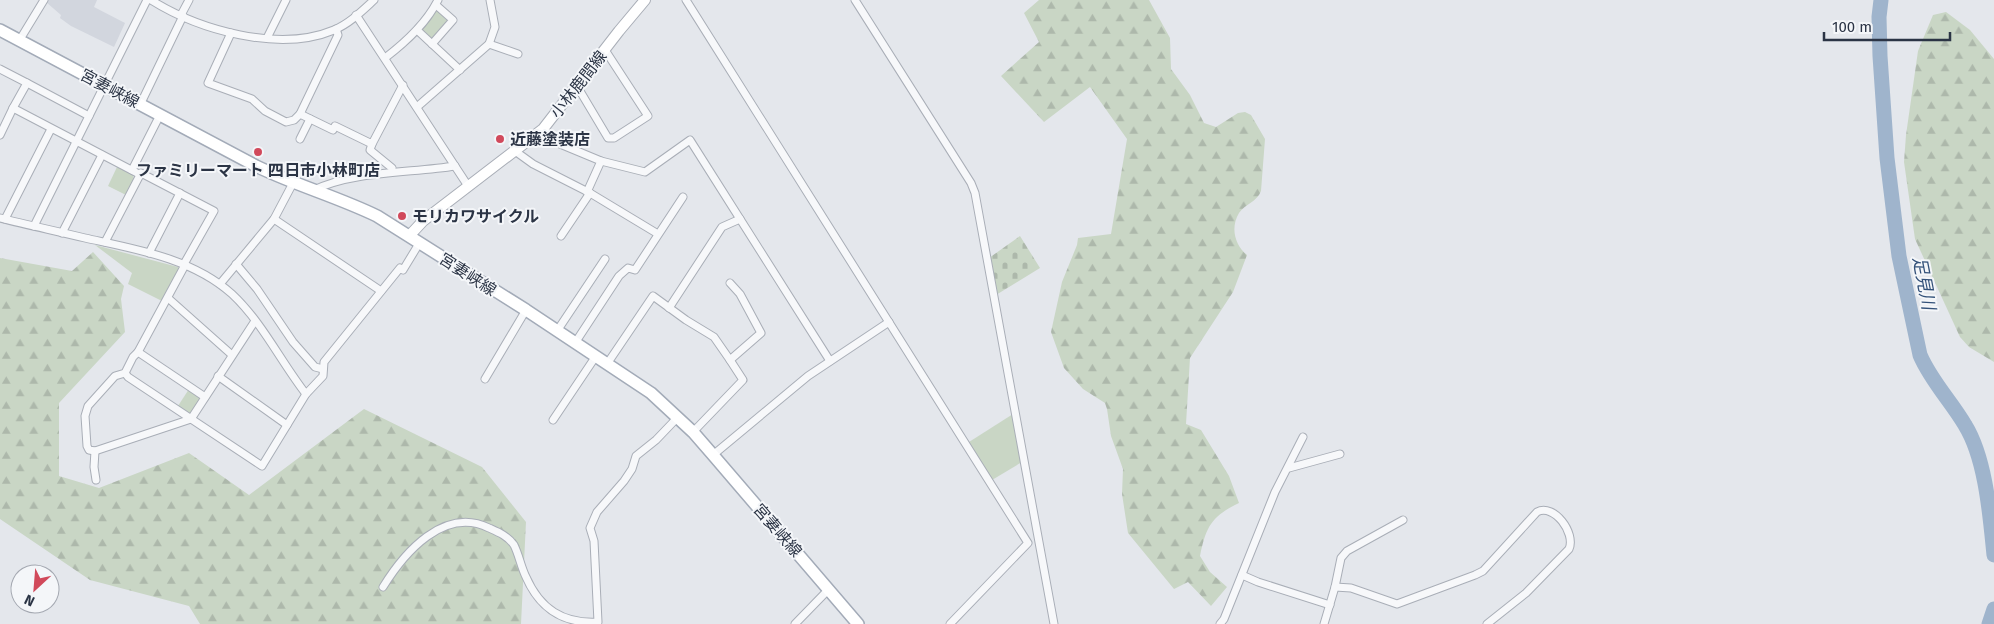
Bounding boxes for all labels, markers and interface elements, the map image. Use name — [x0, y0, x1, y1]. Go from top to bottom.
scale bar — [1824, 10, 1950, 42]
text: 100 m — [1832, 18, 1872, 36]
street label: 小林鹿間線 — [546, 47, 611, 122]
street label: 宮妻峡線 — [77, 65, 142, 112]
place label: 近藤塗装店 — [510, 130, 590, 149]
marker: 近藤塗装店 — [494, 133, 506, 145]
marker: ファミリーマート 四日市小林町店 — [252, 146, 264, 158]
place label: ファミリーマート 四日市小林町店 — [136, 161, 380, 180]
place label: モリカワサイクル — [412, 207, 539, 226]
marker: モリカワサイクル — [396, 210, 408, 222]
street label: 宮妻峡線 — [436, 249, 500, 300]
water label: 足見川 — [1908, 254, 1940, 314]
street label: 宮妻峡線 — [749, 500, 806, 561]
north arrow — [10, 564, 60, 614]
text: N — [22, 591, 37, 610]

